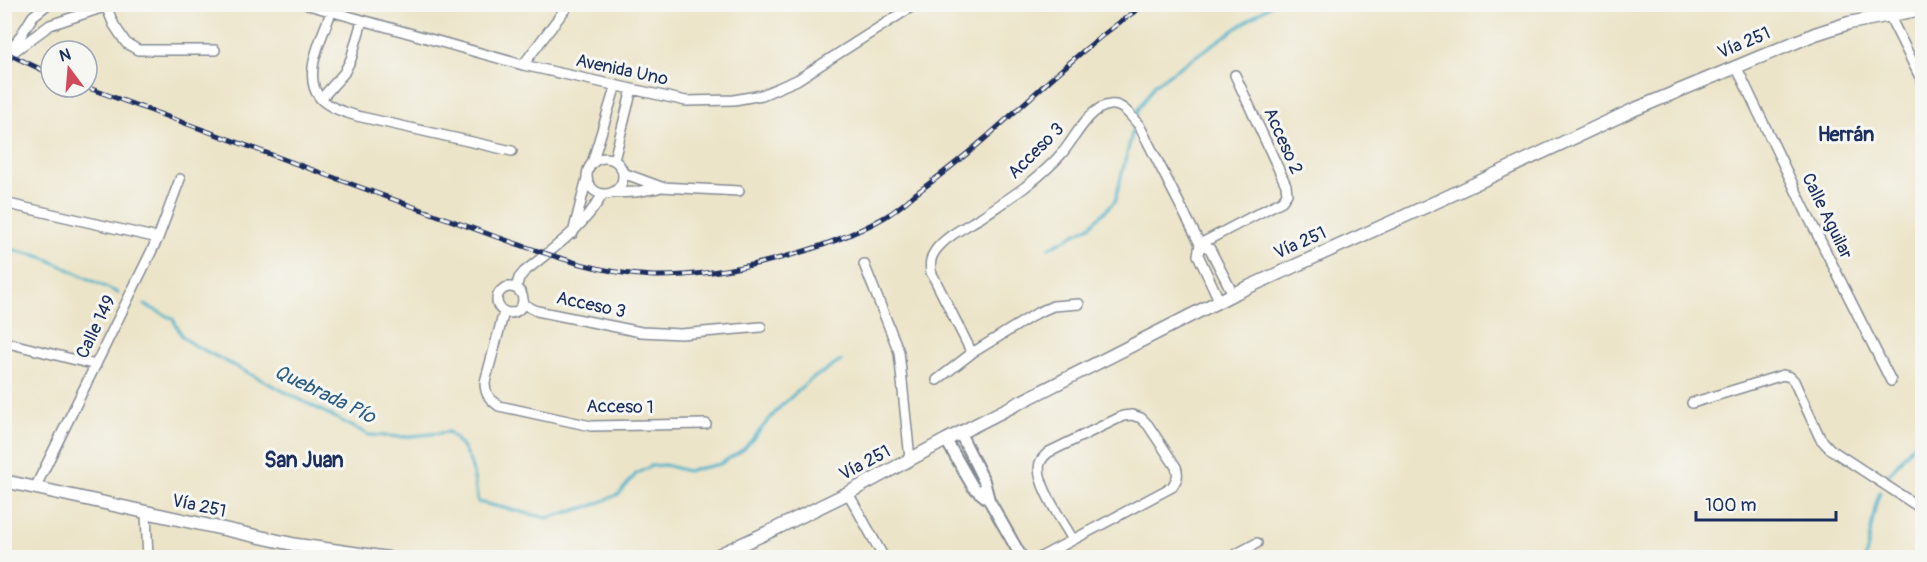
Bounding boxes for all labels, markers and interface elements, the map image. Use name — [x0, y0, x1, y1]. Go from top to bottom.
street label: Vía 251 — [1714, 22, 1774, 64]
north arrow — [39, 39, 99, 99]
text: N — [57, 44, 73, 67]
street label: Avenida Uno — [574, 49, 671, 91]
street label: Acceso 2 — [1258, 104, 1308, 178]
street label: Acceso 3 — [1003, 118, 1069, 184]
district label: Herrán — [1818, 122, 1874, 147]
street label: Calle Aguilar — [1796, 169, 1858, 263]
street label: Vía 251 — [1270, 221, 1330, 265]
street label: Acceso 3 — [554, 286, 628, 324]
street label: Calle 149 — [71, 292, 121, 362]
water label: Quebrada Pío — [270, 359, 381, 430]
street label: Acceso 1 — [586, 395, 654, 419]
street label: Vía 251 — [835, 440, 895, 486]
district label: San Juan — [264, 447, 344, 474]
scale bar — [1696, 484, 1836, 522]
street label: Vía 251 — [170, 489, 228, 523]
text: 100 m — [1705, 494, 1757, 517]

